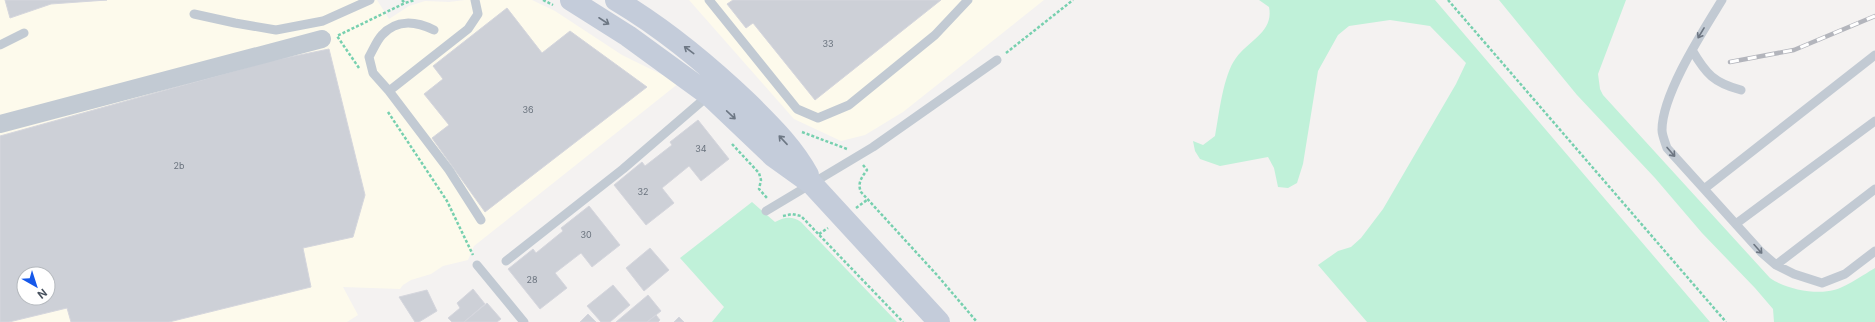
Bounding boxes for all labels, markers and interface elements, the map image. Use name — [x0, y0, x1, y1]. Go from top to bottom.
one-way arrow — [598, 17, 610, 25]
one-way arrow — [1697, 27, 1705, 39]
house number: 33 — [822, 38, 834, 49]
one-way arrow — [683, 46, 694, 54]
house number: 36 — [522, 104, 534, 115]
one-way arrow — [726, 110, 736, 119]
one-way arrow — [778, 135, 788, 145]
house number: 34 — [695, 143, 707, 154]
one-way arrow — [1667, 147, 1676, 158]
house number: 2b — [174, 160, 185, 171]
house number: 32 — [637, 186, 649, 197]
house number: 30 — [580, 229, 592, 240]
one-way arrow — [1754, 243, 1763, 254]
north arrow — [16, 266, 56, 306]
house number: 28 — [526, 274, 538, 285]
text: N — [35, 286, 50, 302]

